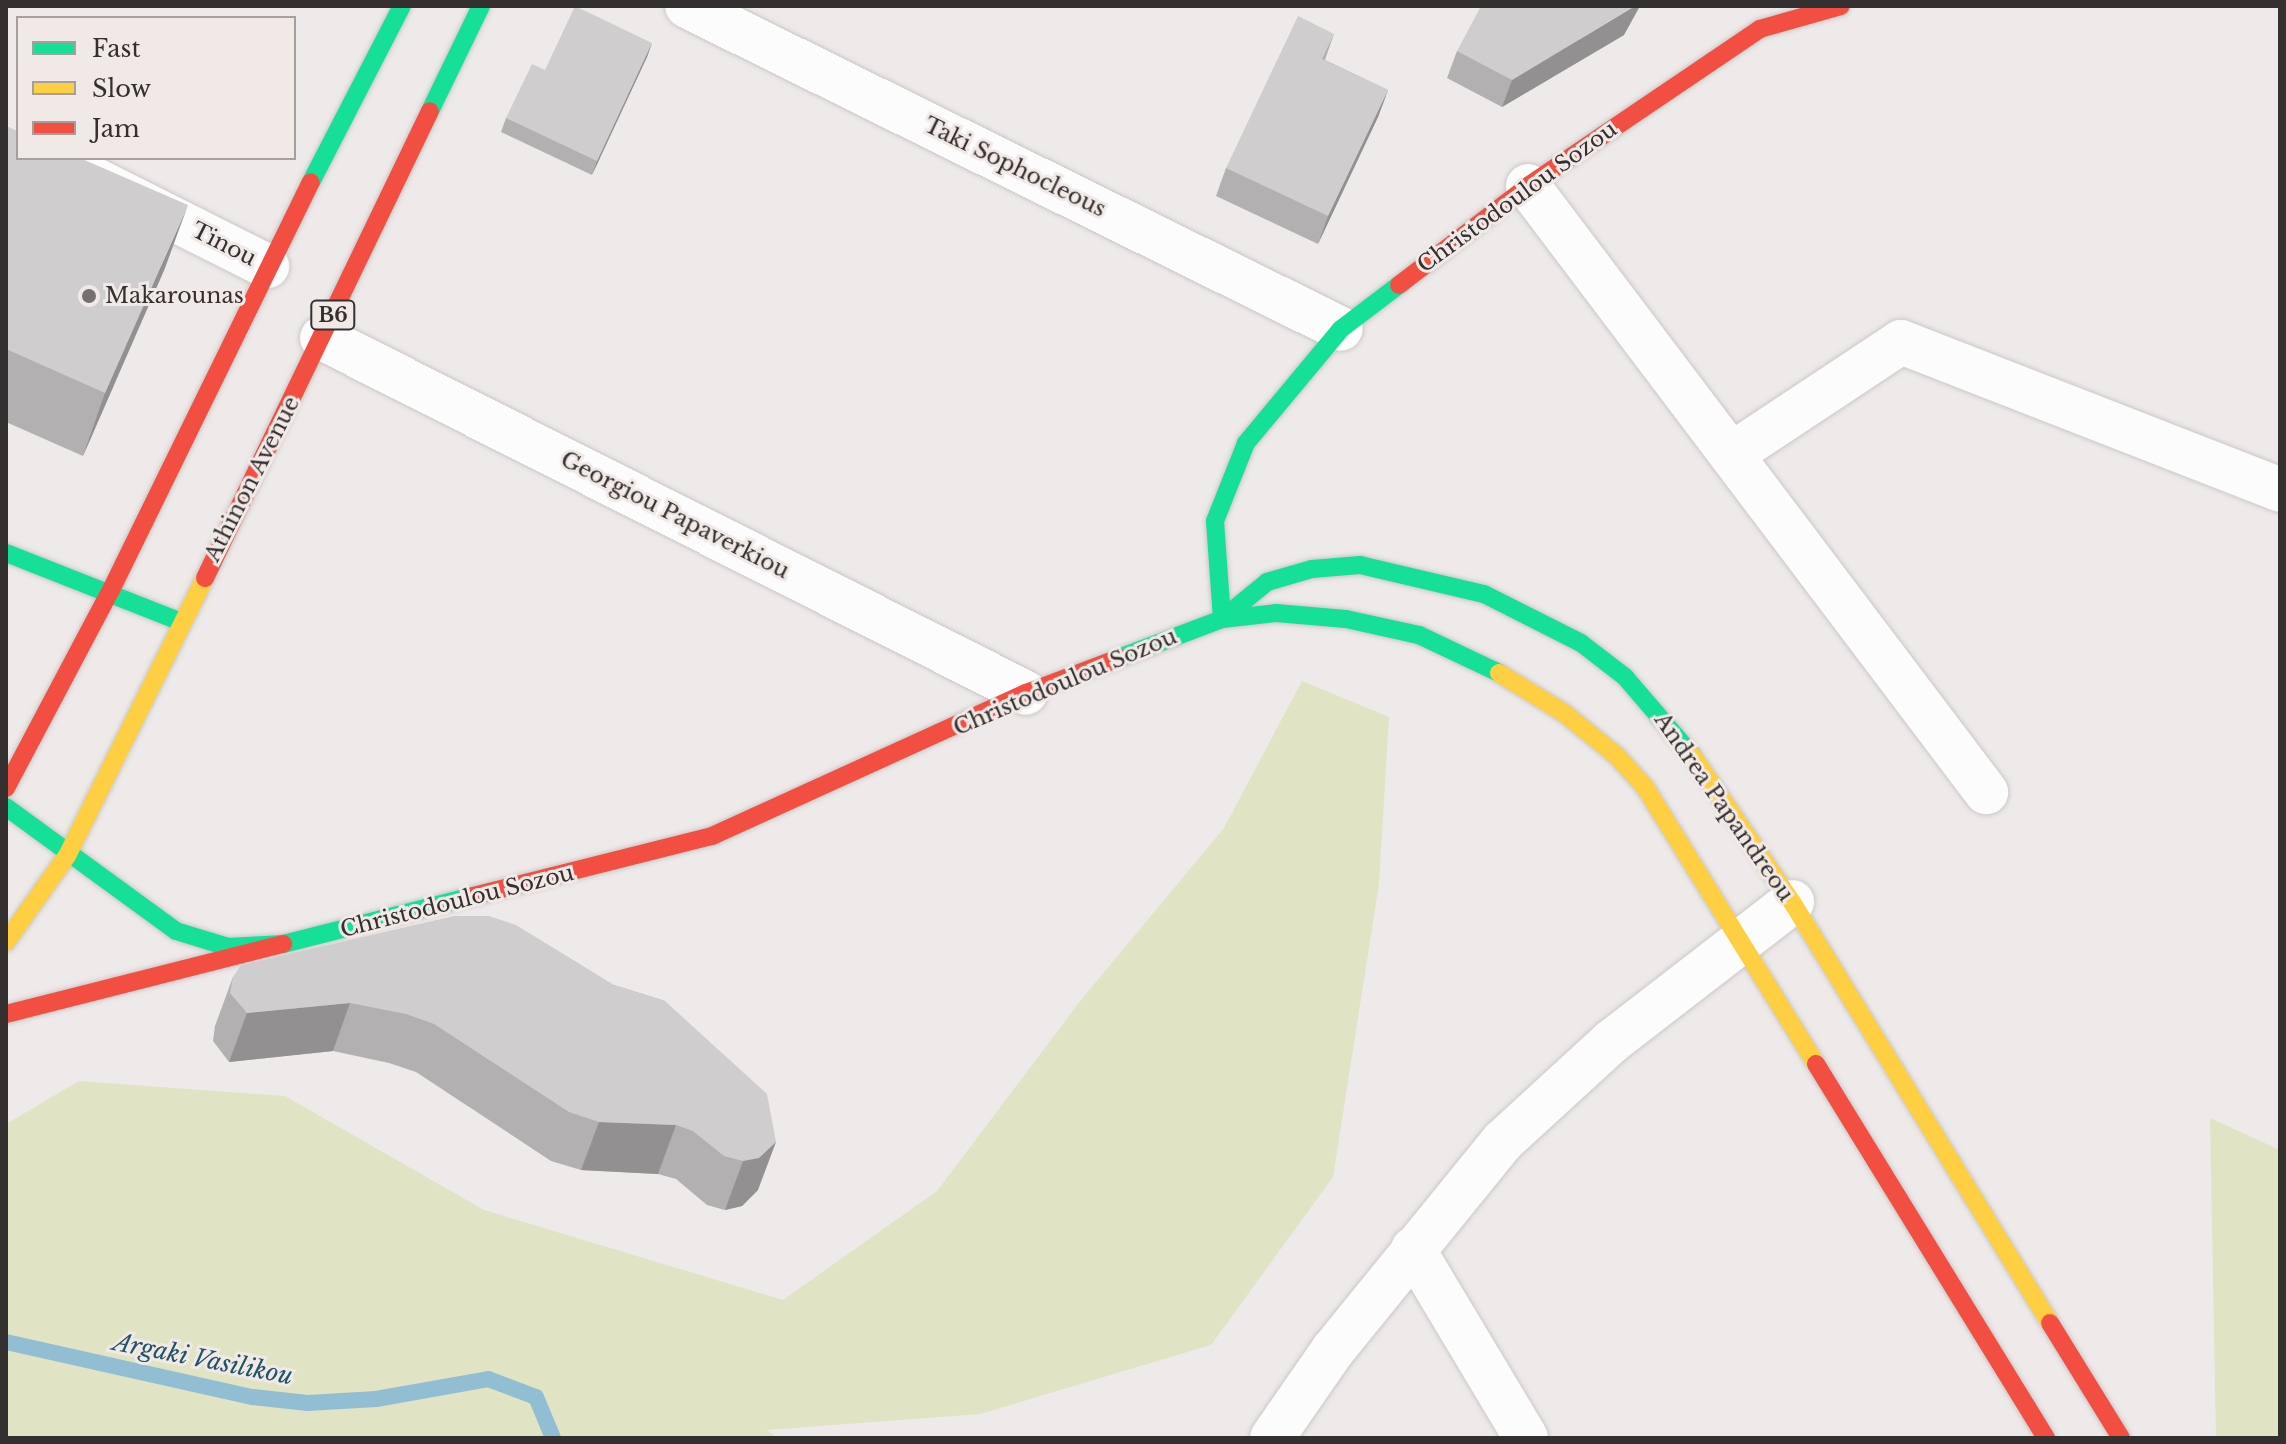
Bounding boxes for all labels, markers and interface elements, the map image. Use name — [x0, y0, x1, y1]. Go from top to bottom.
legend — [16, 16, 296, 160]
text: Fast — [92, 34, 140, 63]
text: Slow — [92, 74, 151, 103]
street label: Taki Sophocleous — [920, 112, 1110, 222]
text: Jam — [92, 114, 140, 143]
street label: Christodoulou Sozou — [1412, 116, 1622, 278]
street label: Tinou — [187, 217, 261, 271]
place label: Makarounas — [105, 283, 244, 309]
marker: Makarounas — [80, 287, 98, 305]
road number: B6 — [309, 299, 357, 331]
street label: Athinon Avenue — [199, 392, 305, 566]
street label: Georgiou Papaverkiou — [556, 446, 794, 584]
street label: Christodoulou Sozou — [949, 623, 1181, 741]
street label: Andrea Papandreou — [1649, 707, 1799, 907]
street label: Christodoulou Sozou — [337, 859, 577, 943]
water label: Argaki Vasilikou — [110, 1327, 296, 1391]

